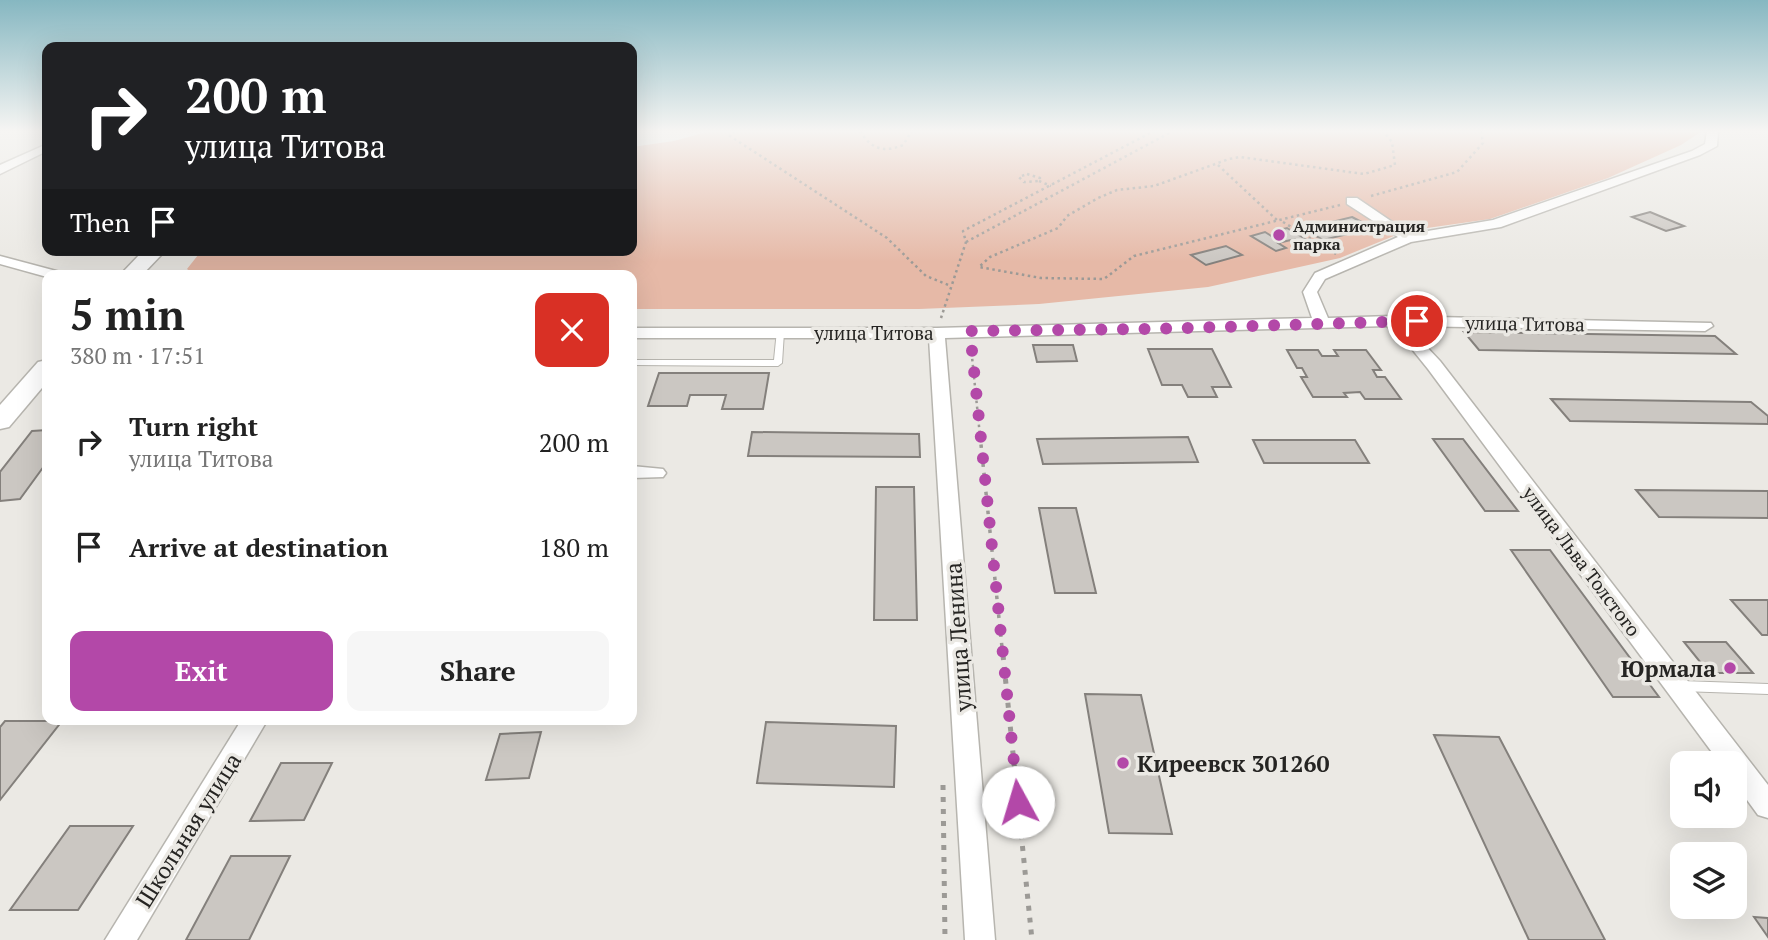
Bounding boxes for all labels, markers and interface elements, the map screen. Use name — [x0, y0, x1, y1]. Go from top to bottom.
text: 200 m — [185, 62, 327, 127]
icon: right — [70, 70, 161, 161]
text: улица Титова — [185, 125, 386, 167]
icon: arrive — [144, 203, 182, 241]
text: Then — [70, 205, 130, 239]
place label: Администрация парка — [1293, 215, 1425, 255]
marker: Администрация парка — [1271, 227, 1287, 243]
text: 5 min — [70, 286, 185, 342]
pin — [1387, 291, 1447, 351]
button: close — [535, 293, 609, 367]
icon: arrive — [1398, 302, 1436, 340]
street label: улица Титова — [1464, 309, 1585, 337]
street label: улица Титова — [813, 320, 934, 345]
text: 380 m · 17:51 — [70, 340, 205, 371]
text: Turn right — [129, 409, 258, 443]
icon: right — [70, 423, 108, 461]
text: 200 m — [539, 425, 609, 459]
text: улица Титова — [129, 443, 273, 474]
street label: улица Льва Толстого — [1517, 480, 1647, 641]
icon: arrive — [70, 528, 108, 566]
text: Arrive at destination — [129, 530, 388, 564]
text: 180 m — [539, 530, 609, 564]
street label: улица Ленина — [937, 561, 979, 714]
button: Exit — [70, 631, 333, 711]
button: Share — [347, 631, 609, 711]
place label: Юрмала — [1621, 653, 1716, 684]
marker: Юрмала — [1722, 660, 1738, 676]
street label: Школьная улица — [128, 747, 248, 913]
place label: Киреевск 301260 — [1137, 748, 1330, 779]
map controls — [1670, 751, 1747, 919]
button: sound — [1670, 751, 1747, 828]
marker: Киреевск 301260 — [1115, 755, 1131, 771]
position arrow — [981, 765, 1055, 839]
button: layers — [1670, 842, 1747, 919]

